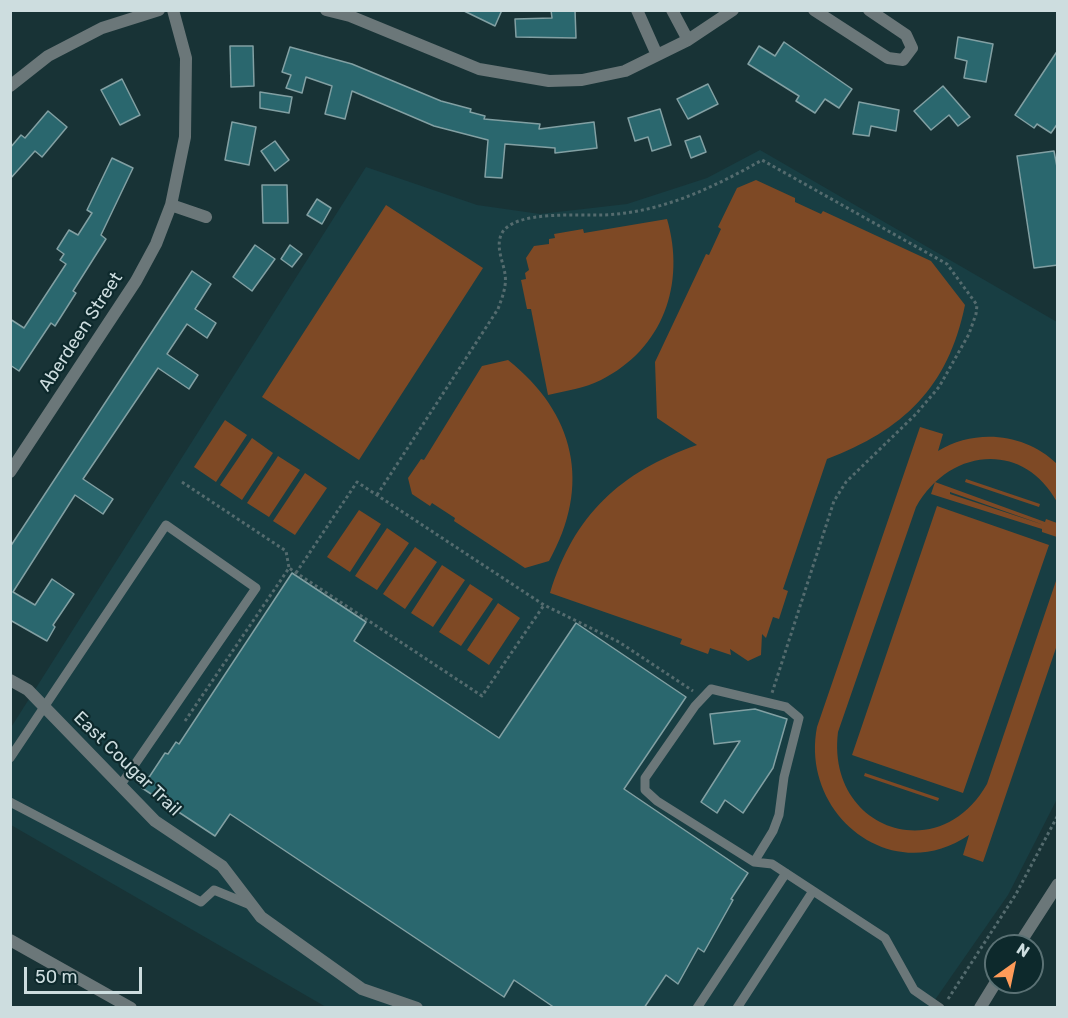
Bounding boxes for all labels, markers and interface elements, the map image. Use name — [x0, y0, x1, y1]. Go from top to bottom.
street label: Aberdeen Street — [34, 268, 128, 396]
street label: East Cougar Trail — [69, 707, 185, 821]
north arrow — [984, 934, 1044, 994]
text: N — [1013, 939, 1033, 961]
scale bar — [27, 955, 146, 993]
text: 50 m — [35, 966, 78, 988]

